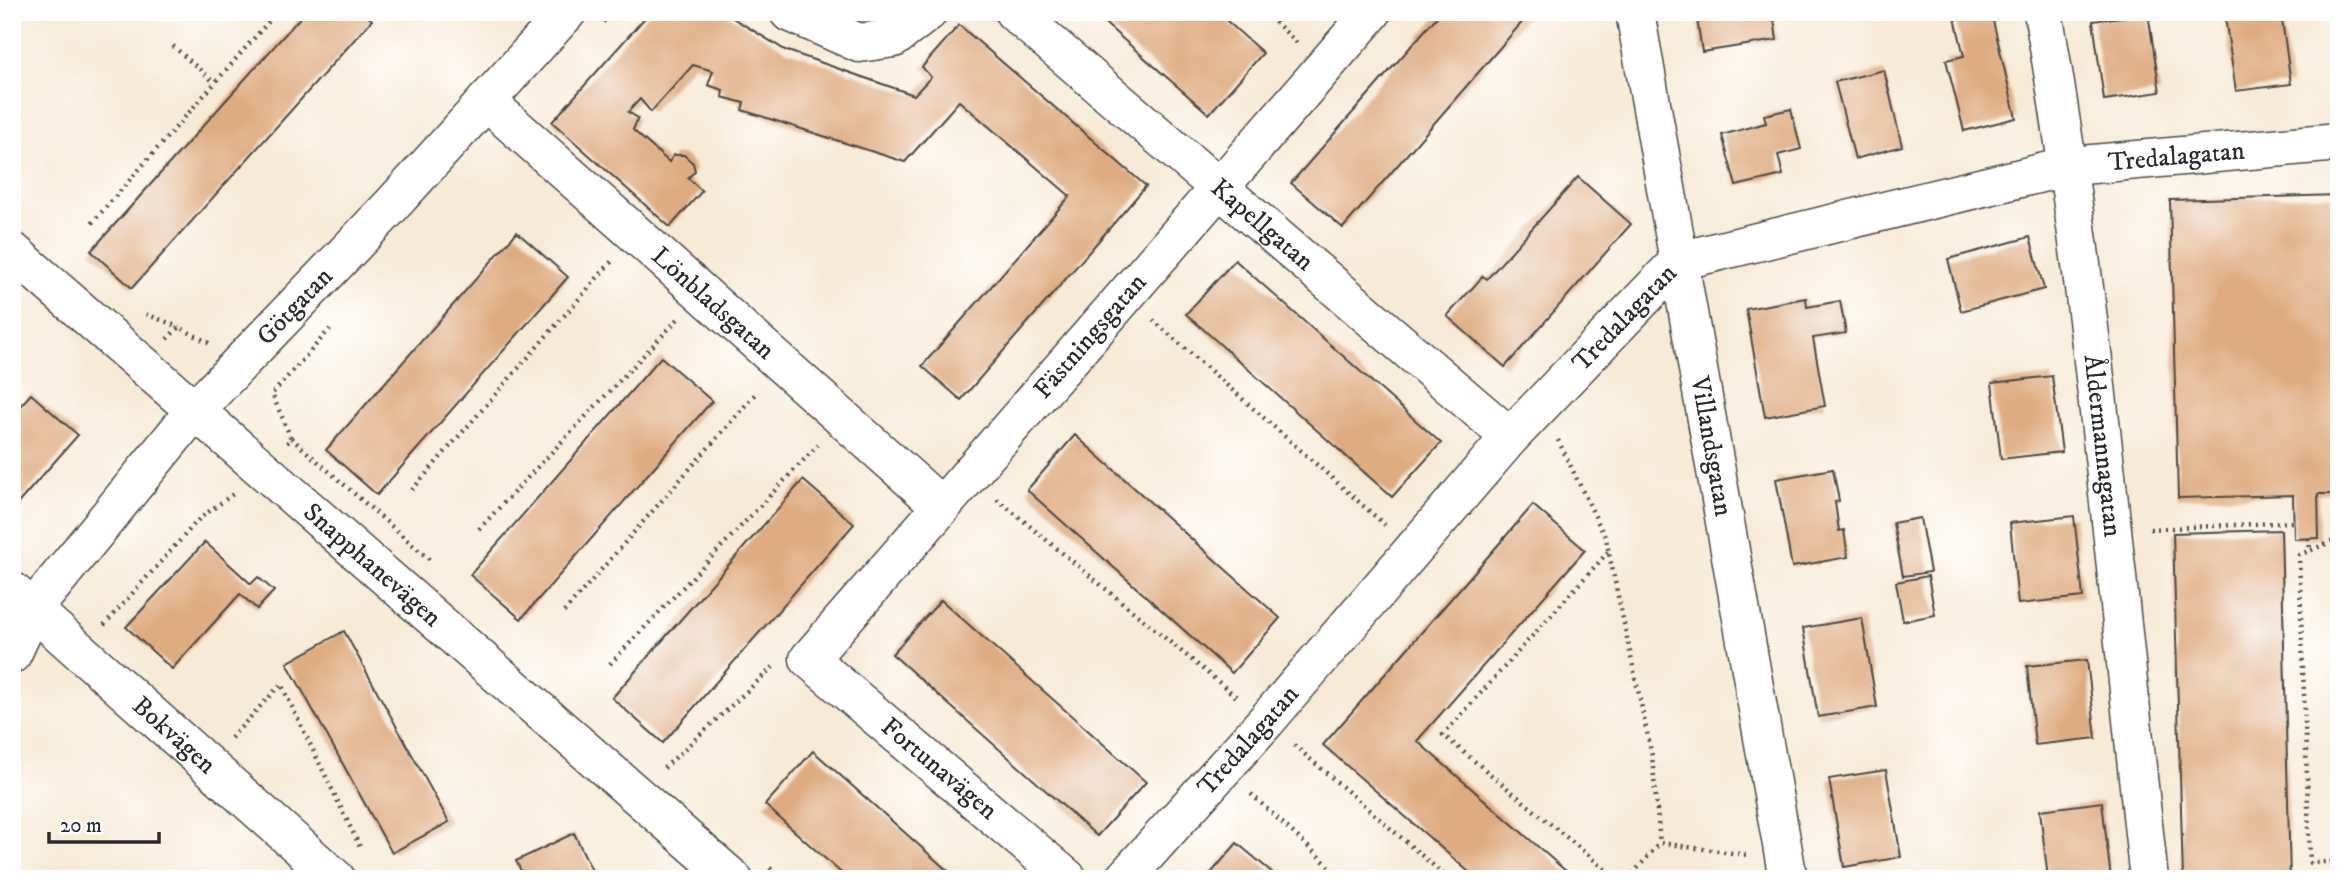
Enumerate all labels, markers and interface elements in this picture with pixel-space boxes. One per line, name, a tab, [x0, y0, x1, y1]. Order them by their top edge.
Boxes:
street label: Tredalagatan	[2107, 134, 2246, 179]
street label: Kapellgatan	[1204, 171, 1321, 278]
street label: Lönbladsgatan	[644, 240, 782, 367]
street label: Tredalagatan	[1565, 257, 1684, 379]
street label: Götgatan	[249, 260, 340, 352]
street label: Fästningsgatan	[1026, 266, 1154, 406]
street label: Åldermannagatan	[2076, 353, 2129, 539]
street label: Villandsgatan	[1683, 373, 1740, 519]
street label: Snapphanevägen	[296, 496, 449, 634]
street label: Tredalagatan	[1190, 678, 1306, 803]
street label: Bokvägen	[125, 689, 223, 781]
street label: Fortunavägen	[874, 711, 1004, 828]
scale bar	[49, 800, 159, 844]
text: 20 m	[60, 813, 102, 839]

